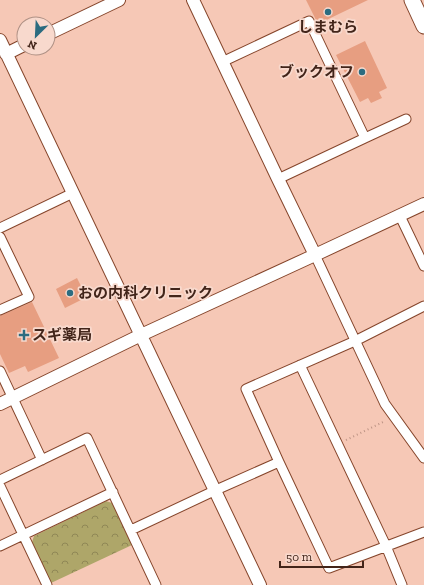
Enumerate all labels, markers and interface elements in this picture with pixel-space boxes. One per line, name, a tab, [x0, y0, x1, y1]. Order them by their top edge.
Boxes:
marker: しまむら	[323, 7, 333, 17]
north arrow	[16, 16, 56, 56]
place label: しまむら	[298, 18, 358, 36]
text: N	[25, 37, 39, 52]
place label: ブックオフ	[279, 63, 354, 81]
marker: ブックオフ	[357, 67, 367, 77]
place label: おの内科クリニック	[78, 284, 213, 302]
marker: おの内科クリニック	[65, 288, 75, 298]
place label: スギ薬局	[32, 326, 92, 344]
marker: スギ薬局	[19, 330, 29, 340]
scale bar	[280, 543, 363, 569]
text: 50 m	[286, 550, 313, 564]

